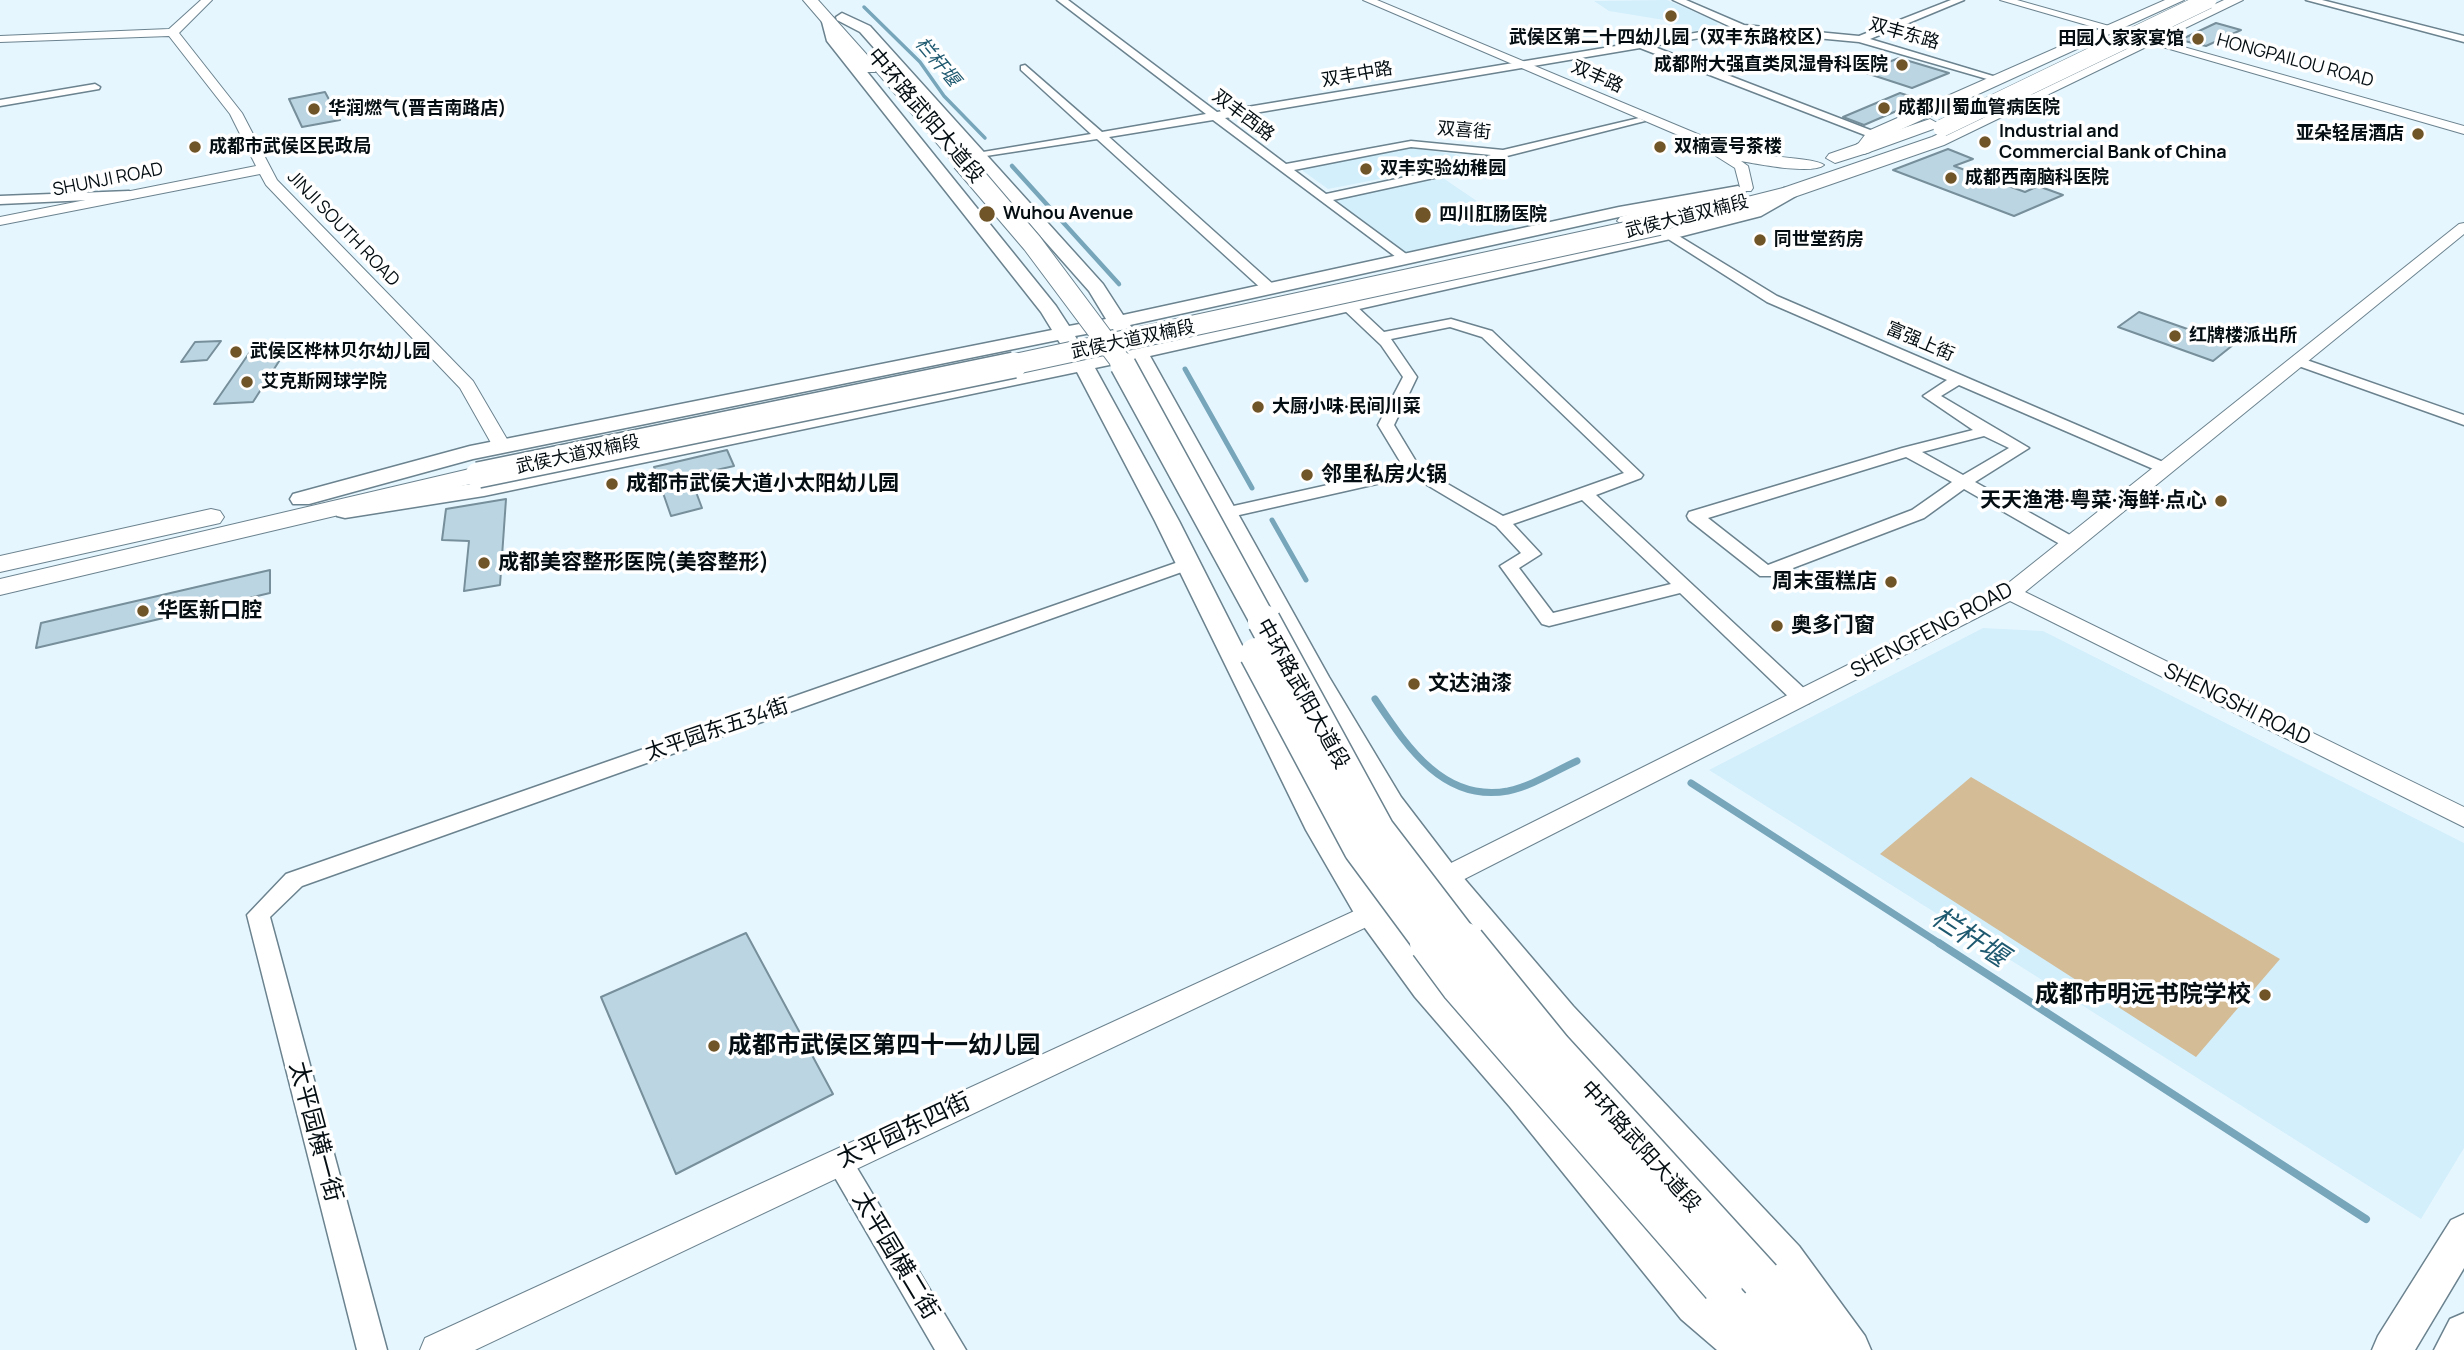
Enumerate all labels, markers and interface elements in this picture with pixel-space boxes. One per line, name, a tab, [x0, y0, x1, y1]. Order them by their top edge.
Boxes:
marker: 武侯区第二十四幼儿园（双丰东路校区）	[1663, 8, 1679, 24]
street label: 双丰东路	[1866, 14, 1942, 54]
place label: 武侯区第二十四幼儿园（双丰东路校区）	[1509, 27, 1833, 49]
place label: 田园人家家宴馆	[2058, 28, 2184, 50]
street label: HONGPAILOU ROAD	[2214, 30, 2376, 92]
marker: 田园人家家宴馆	[2190, 31, 2206, 47]
water label: 栏杆堰	[910, 33, 964, 91]
street label: 中环路武阳大道段	[861, 44, 989, 188]
place label: 成都附大强直类凤湿骨科医院	[1654, 54, 1888, 76]
street label: 双丰路	[1568, 56, 1626, 98]
marker: 成都附大强直类凤湿骨科医院	[1894, 57, 1910, 73]
street label: 双丰中路	[1320, 58, 1394, 92]
street label: 双丰西路	[1208, 86, 1278, 146]
place label: 成都川蜀血管病医院	[1898, 97, 2060, 119]
place label: 华润燃气(晋吉南路店)	[328, 98, 506, 120]
marker: 成都川蜀血管病医院	[1876, 100, 1892, 116]
marker: 华润燃气(晋吉南路店)	[306, 101, 322, 117]
street label: 双喜街	[1436, 118, 1492, 144]
place label: Industrial and Commercial Bank of China	[1999, 121, 2227, 164]
place label: 亚朵轻居酒店	[2296, 123, 2404, 145]
marker: 亚朵轻居酒店	[2410, 126, 2426, 142]
marker: Industrial and Commercial Bank of China	[1977, 134, 1993, 150]
place label: 成都市武侯区民政局	[209, 136, 371, 158]
place label: 双楠壹号茶楼	[1674, 136, 1782, 158]
marker: 成都市武侯区民政局	[187, 139, 203, 155]
marker: 双楠壹号茶楼	[1652, 139, 1668, 155]
place label: 双丰实验幼稚园	[1380, 158, 1506, 180]
street label: SHUNJI ROAD	[51, 159, 165, 201]
marker: 双丰实验幼稚园	[1358, 161, 1374, 177]
street label: JINJI SOUTH ROAD	[282, 167, 404, 291]
place label: 成都西南脑科医院	[1965, 167, 2109, 189]
marker: 成都西南脑科医院	[1943, 170, 1959, 186]
street label: 武侯大道双楠段	[1623, 191, 1751, 243]
place label: Wuhou Avenue	[1003, 203, 1133, 225]
marker: Wuhou Avenue	[977, 204, 997, 224]
place label: 四川肛肠医院	[1439, 204, 1547, 226]
marker: 四川肛肠医院	[1413, 205, 1433, 225]
place label: 同世堂药房	[1774, 229, 1864, 251]
marker: 同世堂药房	[1752, 232, 1768, 248]
street label: 武侯大道双楠段	[1069, 316, 1197, 364]
street label: 富强上街	[1883, 318, 1957, 366]
place label: 红牌楼派出所	[2189, 325, 2297, 347]
marker: 红牌楼派出所	[2167, 328, 2183, 344]
place label: 武侯区桦林贝尔幼儿园	[250, 341, 430, 363]
marker: 武侯区桦林贝尔幼儿园	[228, 344, 244, 360]
place label: 艾克斯网球学院	[261, 371, 387, 393]
marker: 艾克斯网球学院	[239, 374, 255, 390]
place label: 大厨小味·民间川菜	[1272, 396, 1421, 418]
marker: 大厨小味·民间川菜	[1250, 399, 1266, 415]
street label: 武侯大道双楠段	[514, 431, 642, 479]
place label: 邻里私房火锅	[1321, 462, 1447, 488]
marker: 邻里私房火锅	[1299, 467, 1315, 483]
place label: 成都市武侯大道小太阳幼儿园	[626, 471, 899, 497]
marker: 成都市武侯大道小太阳幼儿园	[604, 476, 620, 492]
place label: 天天渔港·粤菜·海鲜·点心	[1980, 488, 2207, 514]
marker: 天天渔港·粤菜·海鲜·点心	[2213, 493, 2229, 509]
place label: 成都美容整形医院(美容整形)	[498, 550, 769, 576]
marker: 成都美容整形医院(美容整形)	[476, 555, 492, 571]
place label: 周末蛋糕店	[1772, 569, 1877, 595]
marker: 周末蛋糕店	[1883, 574, 1899, 590]
street label: SHENGFENG ROAD	[1847, 578, 2017, 684]
place label: 华医新口腔	[157, 598, 262, 624]
marker: 华医新口腔	[135, 603, 151, 619]
place label: 奥多门窗	[1791, 613, 1875, 639]
street label: 中环路武阳大道段	[1250, 614, 1354, 774]
marker: 奥多门窗	[1769, 618, 1785, 634]
street label: SHENGSHI ROAD	[2159, 659, 2315, 751]
place label: 文达油漆	[1428, 671, 1512, 697]
marker: 文达油漆	[1406, 676, 1422, 692]
street label: 太平园东五34街	[642, 694, 792, 766]
water label: 栏杆堰	[1925, 901, 2013, 975]
place label: 成都市明远书院学校	[2035, 981, 2251, 1009]
marker: 成都市明远书院学校	[2257, 987, 2273, 1003]
place label: 成都市武侯区第四十一幼儿园	[728, 1032, 1040, 1060]
marker: 成都市武侯区第四十一幼儿园	[706, 1038, 722, 1054]
street label: 太平园横一街	[282, 1059, 348, 1205]
street label: 中环路武阳大道段	[1574, 1076, 1706, 1218]
street label: 太平园东四街	[833, 1088, 975, 1174]
street label: 太平园横二街	[846, 1187, 944, 1325]

